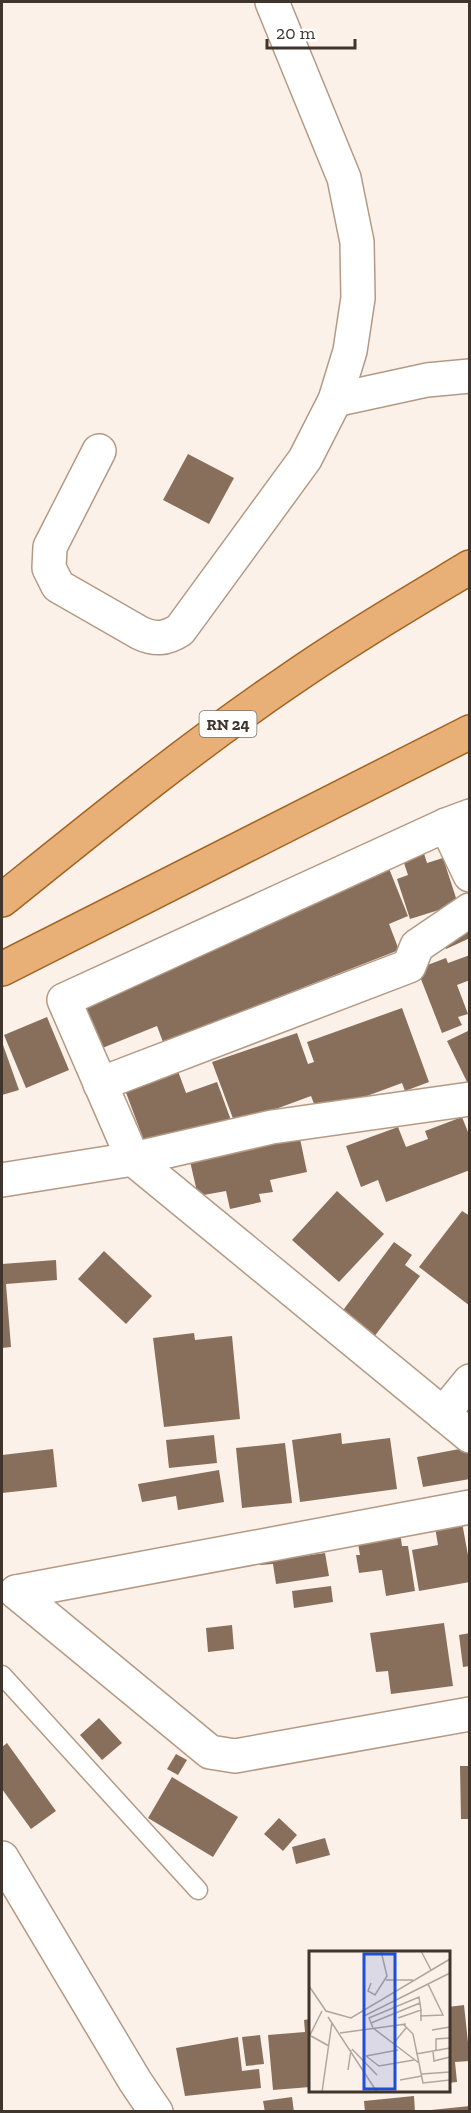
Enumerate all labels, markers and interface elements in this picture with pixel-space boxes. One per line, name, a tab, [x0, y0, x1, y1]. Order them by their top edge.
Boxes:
scale bar	[267, 12, 356, 50]
text: 20 m	[276, 22, 316, 44]
road number: RN 24	[200, 711, 256, 737]
inset map	[309, 1951, 450, 2092]

